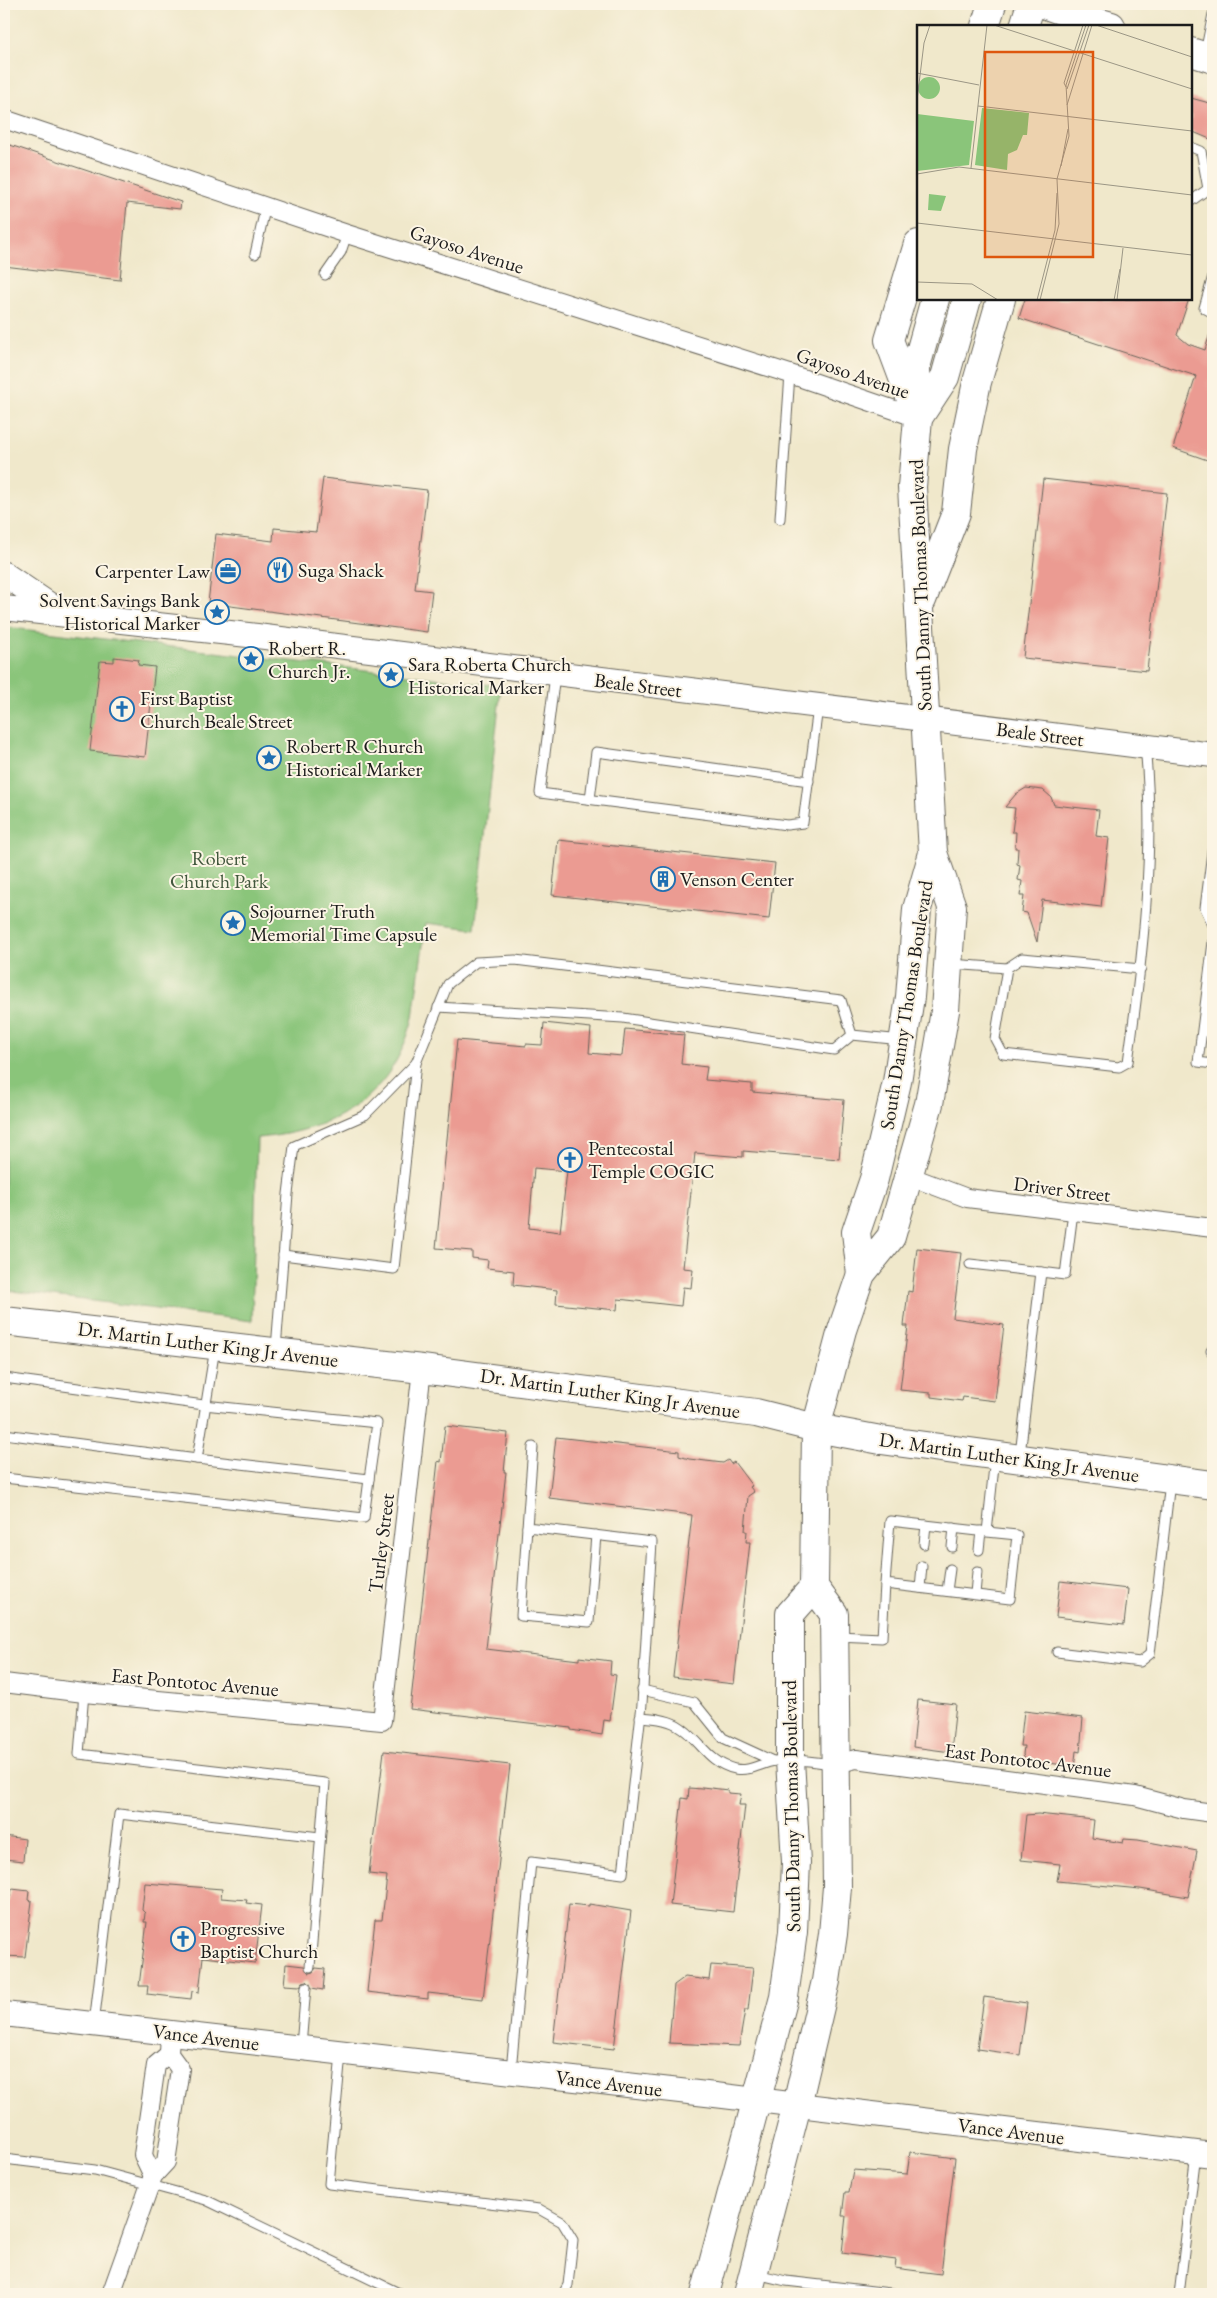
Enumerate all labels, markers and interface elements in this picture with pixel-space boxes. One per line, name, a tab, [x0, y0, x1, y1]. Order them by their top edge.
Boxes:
inset map	[917, 25, 1192, 300]
street label: Gayoso Avenue	[407, 218, 527, 280]
street label: Gayoso Avenue	[793, 341, 913, 405]
street label: South Danny Thomas Boulevard	[903, 458, 937, 711]
restaurant icon: Suga Shack	[267, 557, 293, 583]
place label: Suga Shack	[298, 557, 384, 583]
place label: Carpenter Law	[95, 558, 210, 584]
office icon: Carpenter Law	[215, 558, 241, 584]
place label: Solvent Savings Bank Historical Marker	[39, 587, 201, 636]
place icon: Solvent Savings Bank Historical Marker	[204, 599, 230, 625]
place label: Robert R. Church Jr.	[268, 635, 350, 684]
place icon: Robert R. Church Jr.	[238, 646, 264, 672]
place label: Sara Roberta Church Historical Marker	[408, 651, 571, 700]
place icon: Sara Roberta Church Historical Marker	[378, 662, 404, 688]
street label: Beale Street	[593, 667, 684, 703]
place label: First Baptist Church Beale Street	[140, 685, 293, 734]
church icon: First Baptist Church Beale Street	[109, 696, 135, 722]
street label: Beale Street	[995, 716, 1086, 752]
place label: Robert R Church Historical Marker	[286, 733, 424, 782]
place icon: Robert R Church Historical Marker	[256, 745, 282, 771]
park label: Robert Church Park	[170, 845, 269, 894]
building icon: Venson Center	[650, 866, 676, 892]
place label: Venson Center	[680, 866, 794, 892]
street label: South Danny Thomas Boulevard	[873, 878, 939, 1132]
place label: Sojourner Truth Memorial Time Capsule	[250, 898, 437, 947]
place icon: Sojourner Truth Memorial Time Capsule	[220, 910, 246, 936]
place label: Pentecostal Temple COGIC	[588, 1135, 714, 1184]
church icon: Pentecostal Temple COGIC	[557, 1147, 583, 1173]
street label: Driver Street	[1012, 1170, 1113, 1208]
street label: Dr. Martin Luther King Jr Avenue	[76, 1315, 340, 1373]
street label: Dr. Martin Luther King Jr Avenue	[478, 1362, 742, 1424]
street label: Dr. Martin Luther King Jr Avenue	[877, 1426, 1141, 1488]
street label: Turley Street	[362, 1491, 400, 1594]
street label: East Pontotoc Avenue	[110, 1662, 280, 1702]
street label: South Danny Thomas Boulevard	[776, 1679, 806, 1932]
street label: East Pontotoc Avenue	[943, 1737, 1113, 1783]
place label: Progressive Baptist Church	[200, 1915, 318, 1964]
church icon: Progressive Baptist Church	[170, 1926, 196, 1952]
street label: Vance Avenue	[151, 2018, 261, 2056]
street label: Vance Avenue	[554, 2064, 664, 2102]
street label: Vance Avenue	[956, 2112, 1066, 2150]

